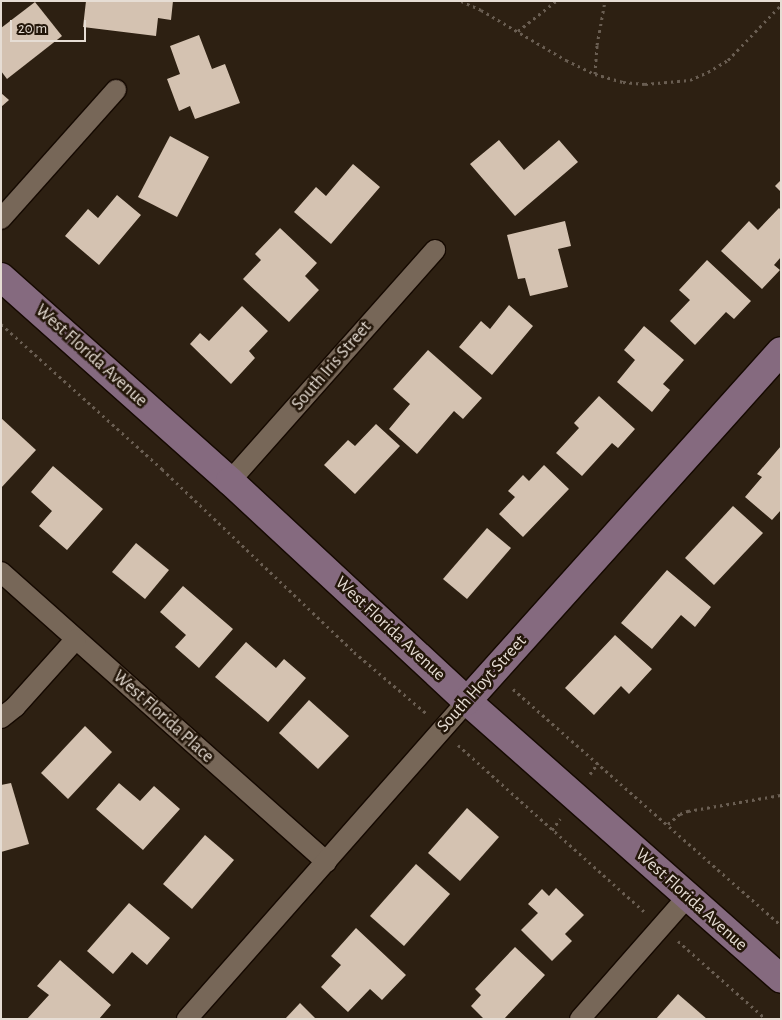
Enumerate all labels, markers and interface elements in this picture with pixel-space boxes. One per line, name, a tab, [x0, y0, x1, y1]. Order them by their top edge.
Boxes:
scale bar	[12, 10, 89, 42]
text: 20 m	[18, 21, 47, 36]
street label: West Florida Avenue	[31, 300, 151, 412]
street label: South Iris Street	[287, 317, 377, 415]
street label: West Florida Avenue	[330, 572, 450, 686]
street label: South Hoyt Street	[433, 631, 531, 737]
street label: West Florida Place	[108, 666, 218, 768]
street label: West Florida Avenue	[631, 844, 751, 956]

